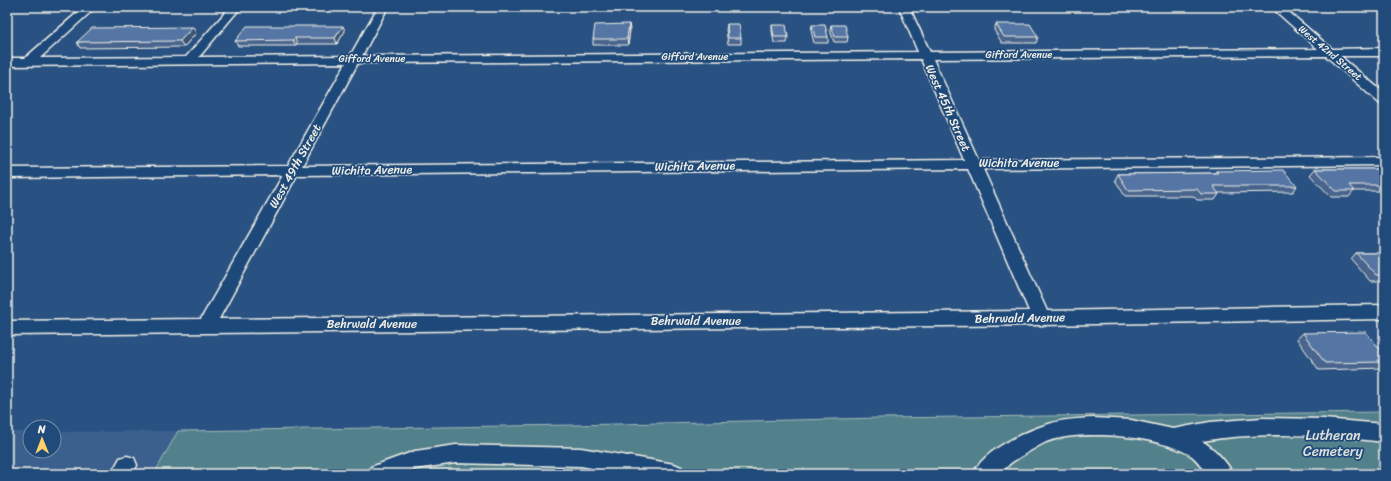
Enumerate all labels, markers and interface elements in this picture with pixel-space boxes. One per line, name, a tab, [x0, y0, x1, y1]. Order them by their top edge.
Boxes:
street label: West 42nd Street	[1294, 21, 1367, 86]
street label: Gifford Avenue	[986, 46, 1052, 64]
street label: Gifford Avenue	[662, 48, 728, 66]
street label: Gifford Avenue	[339, 50, 405, 68]
street label: West 45th Street	[919, 61, 977, 155]
street label: West 49th Street	[263, 120, 327, 212]
street label: Wichita Avenue	[979, 152, 1059, 174]
street label: Wichita Avenue	[655, 154, 736, 178]
street label: Wichita Avenue	[332, 158, 413, 182]
street label: Behrwald Avenue	[975, 306, 1065, 330]
street label: Behrwald Avenue	[651, 310, 741, 332]
street label: Behrwald Avenue	[327, 313, 417, 335]
north arrow	[22, 419, 62, 459]
text: N	[37, 420, 46, 439]
park label: Lutheran Cemetery	[1303, 423, 1364, 464]

